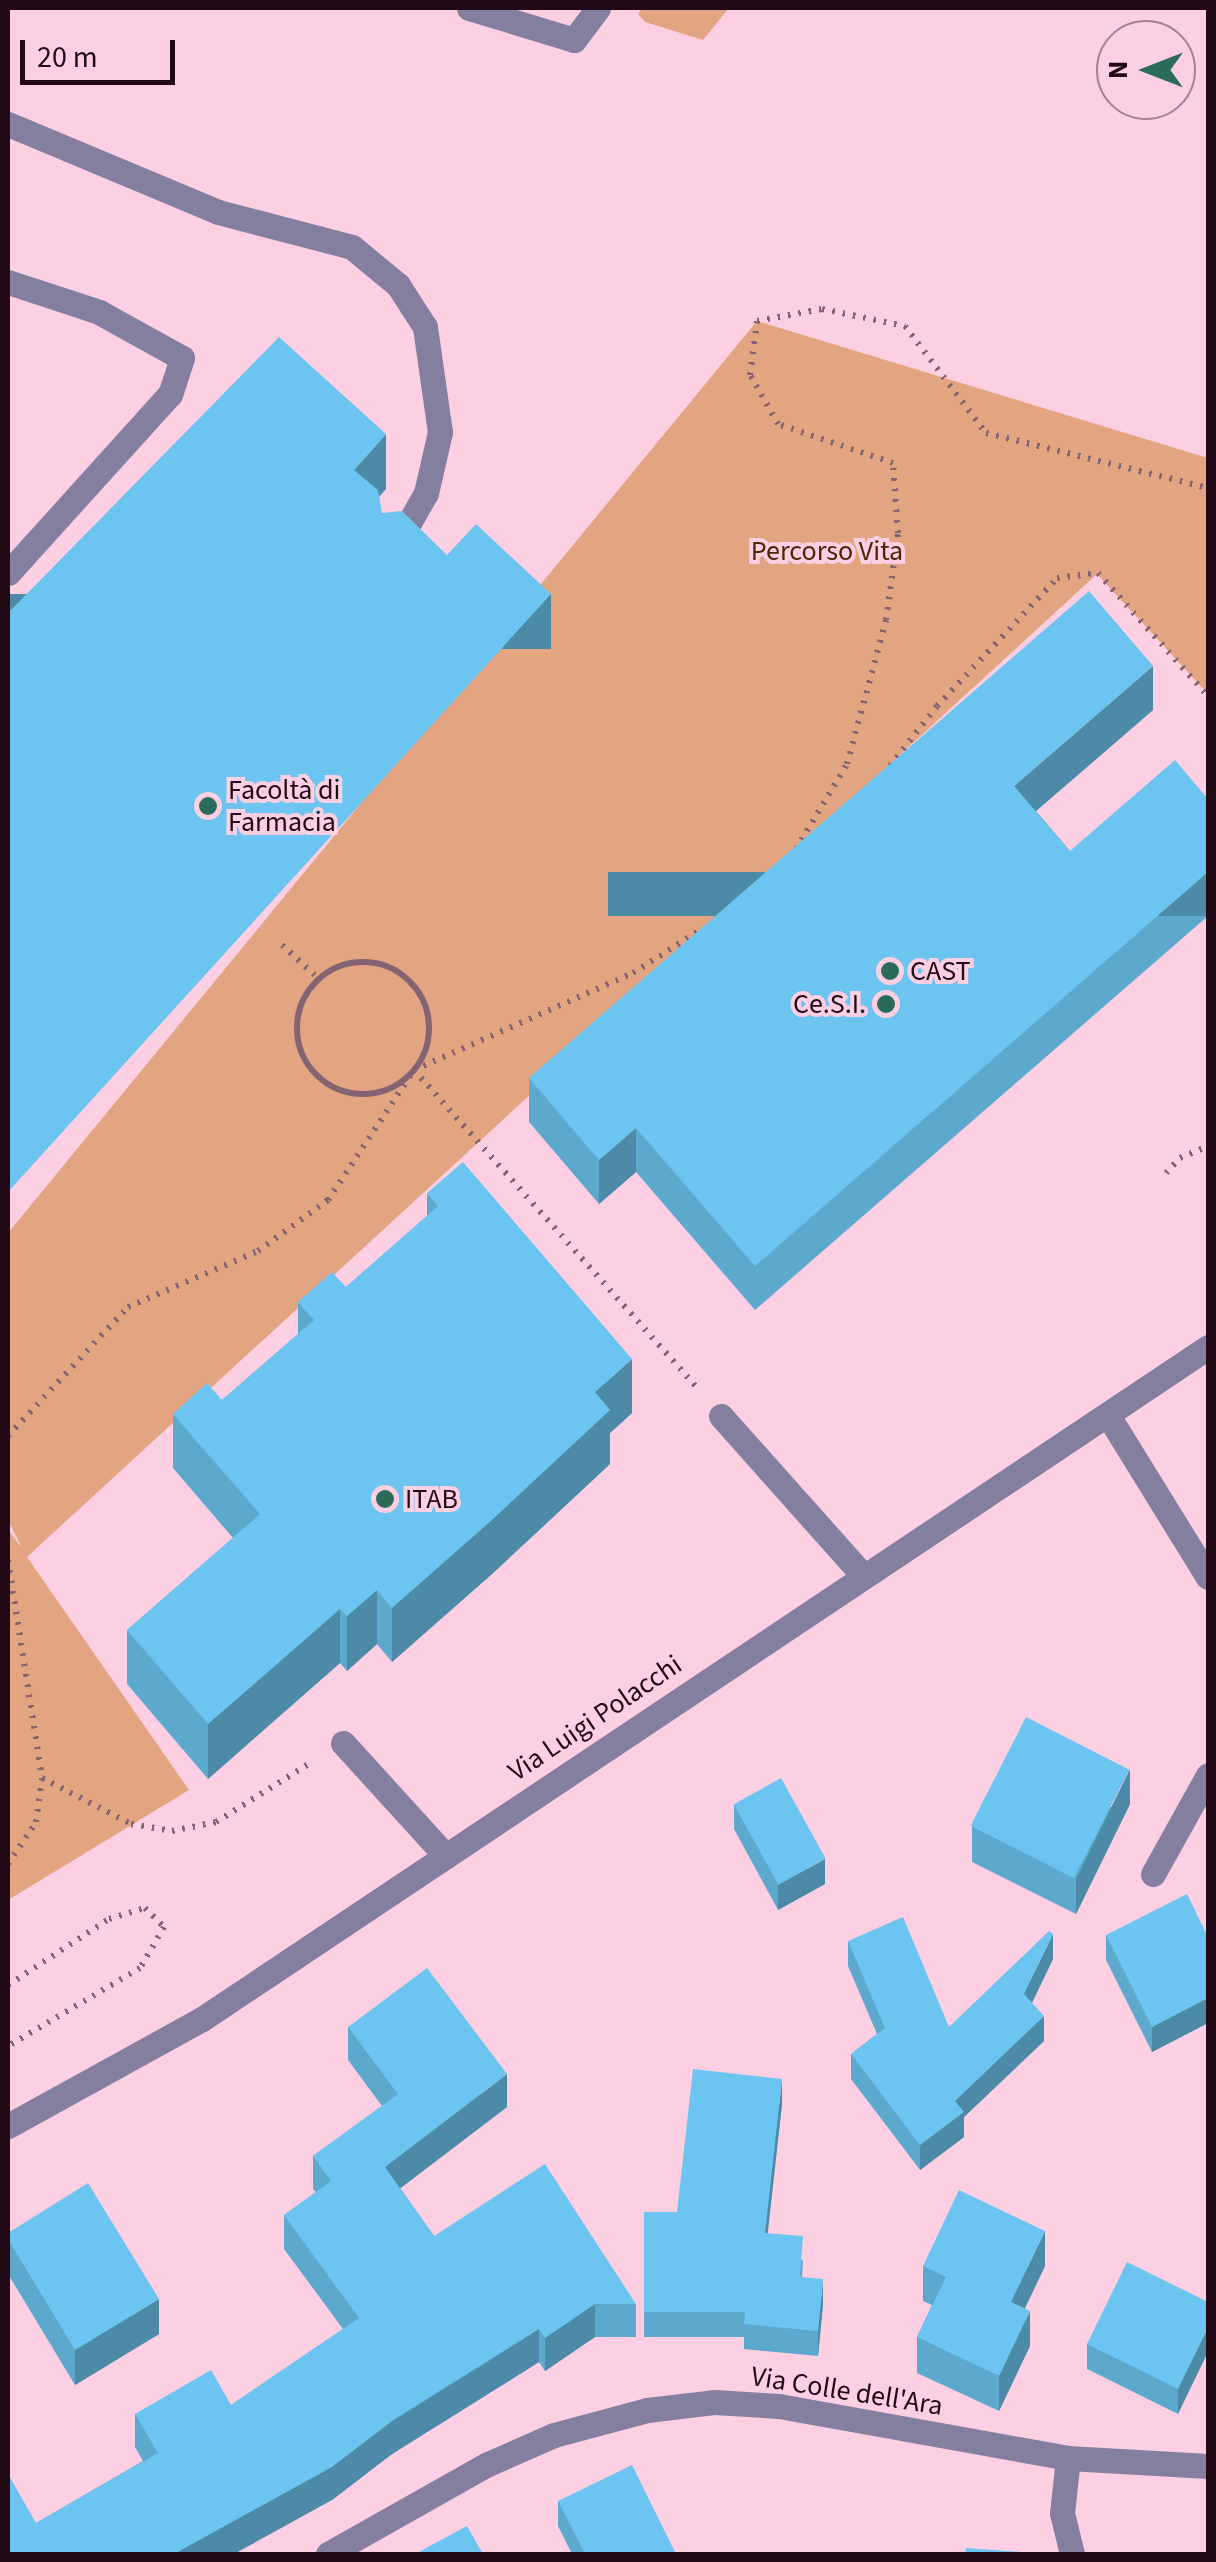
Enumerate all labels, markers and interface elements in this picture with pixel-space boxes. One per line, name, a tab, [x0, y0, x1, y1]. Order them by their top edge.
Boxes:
scale bar	[25, 20, 180, 82]
north arrow	[1096, 20, 1196, 120]
text: 20 m	[37, 36, 98, 79]
text: N	[1098, 61, 1138, 79]
park label: Percorso Vita	[751, 534, 903, 568]
place label: Facoltà di Farmacia	[228, 773, 341, 839]
marker: Facoltà di Farmacia	[197, 795, 219, 817]
place label: CAST	[910, 954, 971, 988]
marker: CAST	[879, 960, 901, 982]
place label: Ce.S.I.	[793, 987, 866, 1021]
marker: Ce.S.I.	[875, 993, 897, 1015]
place label: ITAB	[405, 1482, 458, 1516]
marker: ITAB	[374, 1488, 396, 1510]
street label: Via Luigi Polacchi	[502, 1648, 688, 1788]
street label: Via Colle dell'Ara	[749, 2359, 945, 2423]

